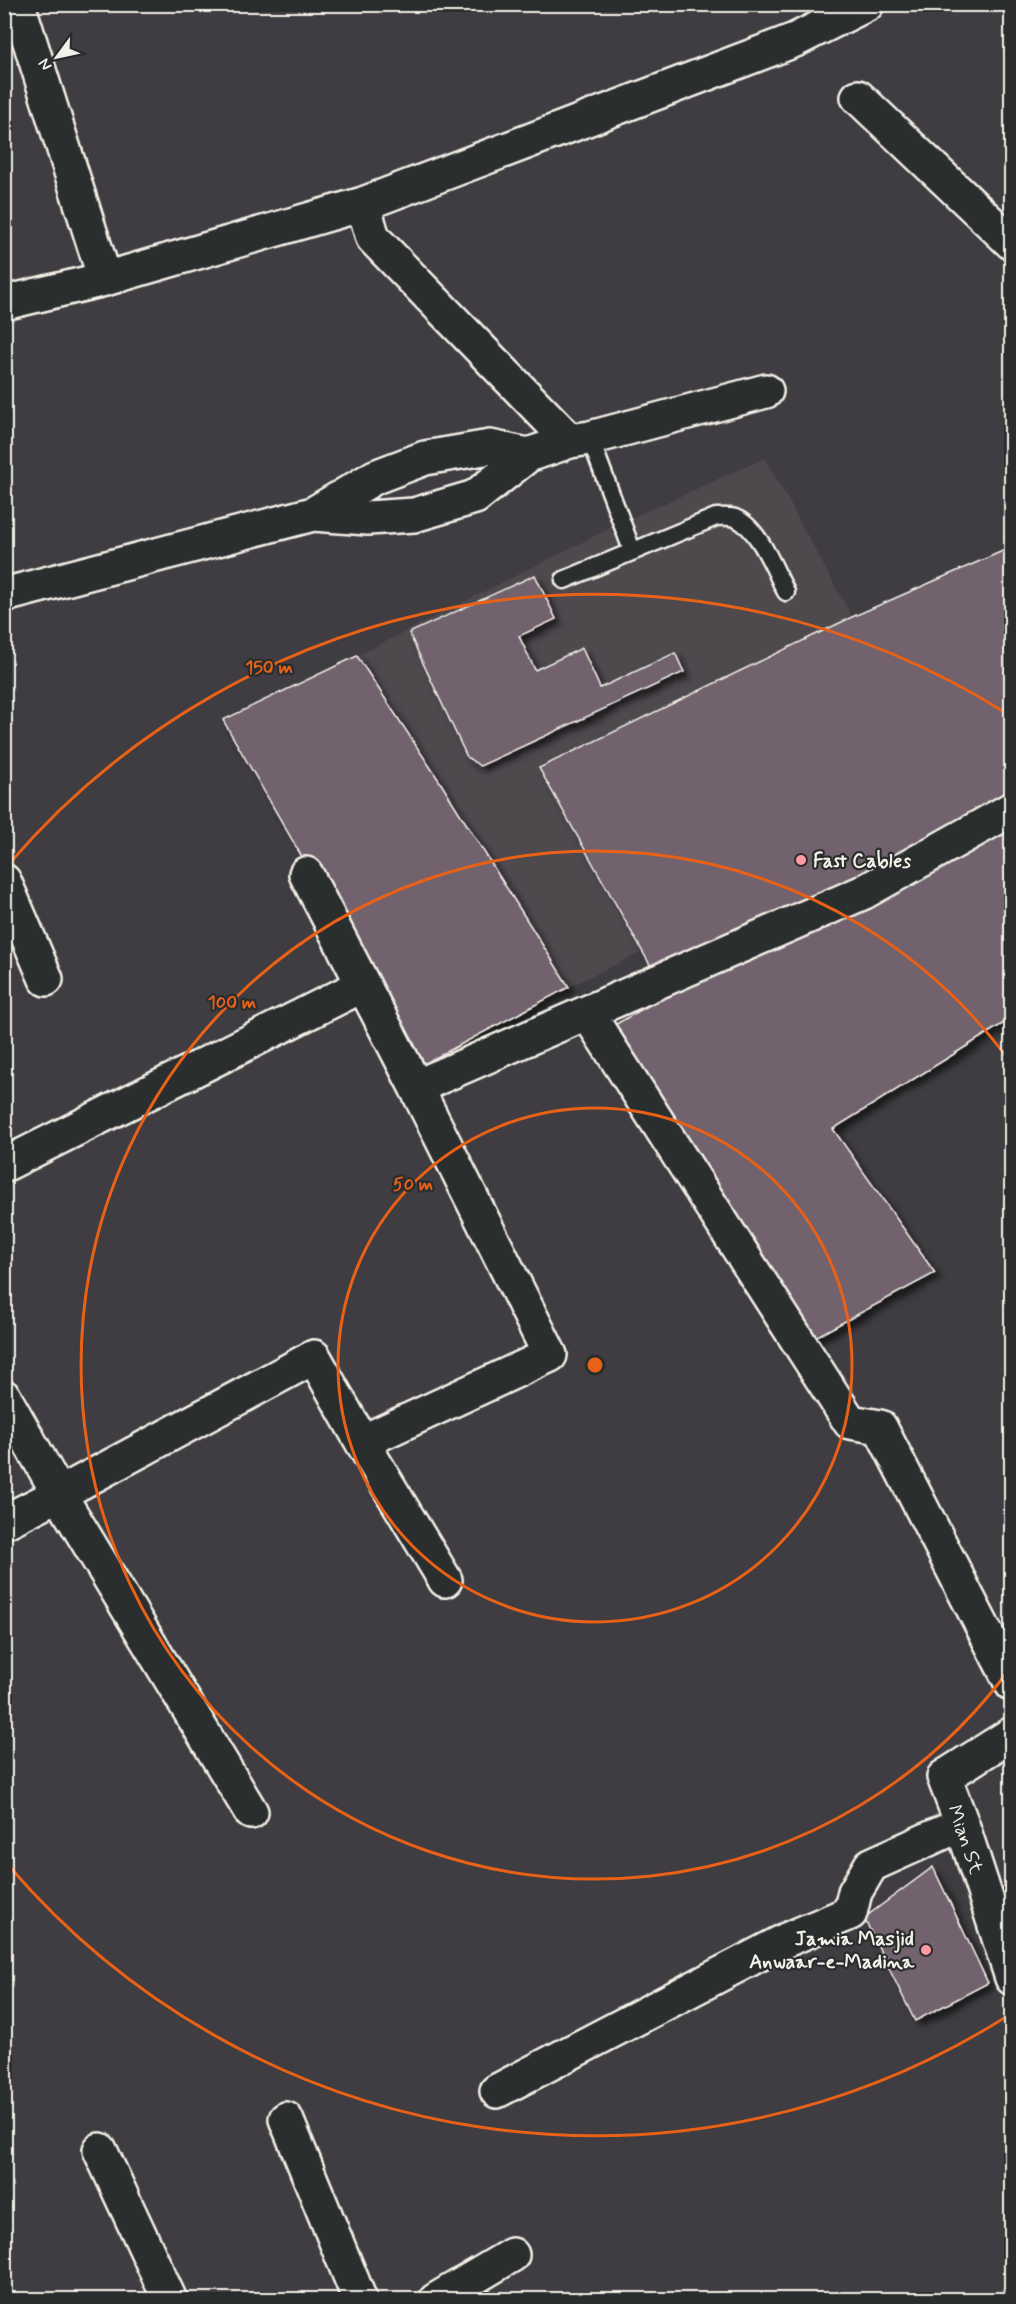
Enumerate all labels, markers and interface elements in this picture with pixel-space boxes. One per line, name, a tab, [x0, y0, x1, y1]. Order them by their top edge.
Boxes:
north arrow	[27, 27, 87, 87]
text: N	[34, 54, 57, 75]
text: 150 m	[245, 656, 293, 680]
place label: Fast Cables	[813, 848, 911, 875]
marker: Fast Cables	[794, 853, 808, 867]
text: 100 m	[208, 991, 256, 1015]
text: 50 m	[393, 1173, 433, 1197]
centre of rings	[585, 1355, 605, 1375]
street label: Mian St	[940, 1801, 989, 1878]
place label: Jamia Masjid Anwaar-e-Madina	[749, 1926, 915, 1976]
marker: Jamia Masjid Anwaar-e-Madina	[919, 1943, 933, 1957]

